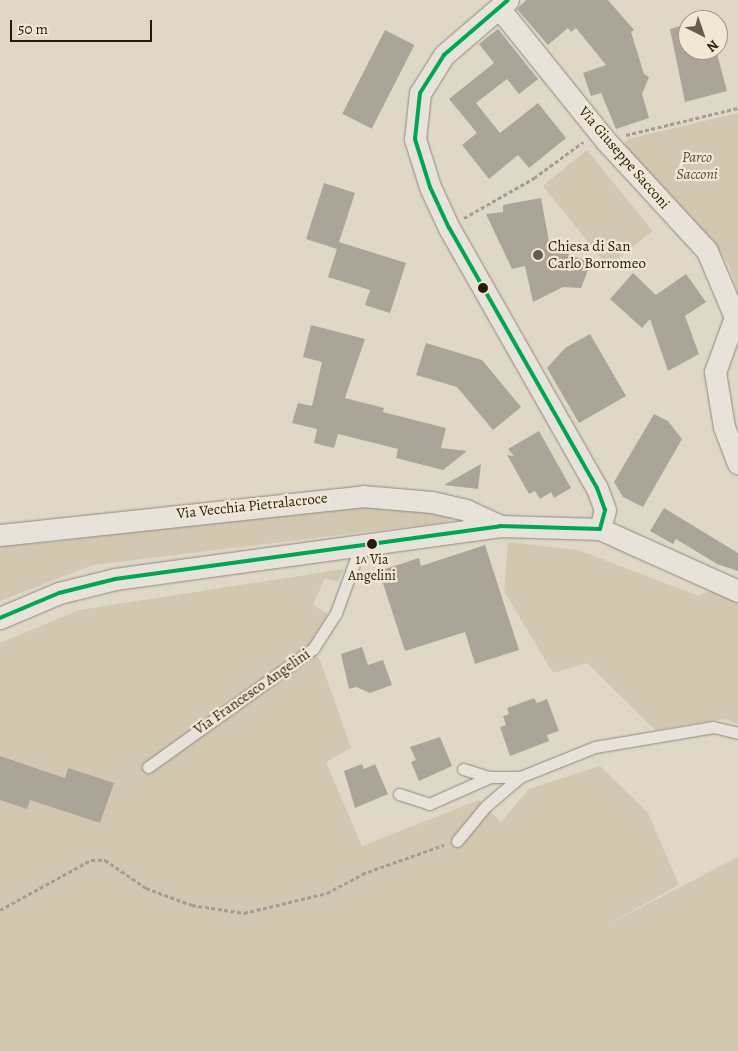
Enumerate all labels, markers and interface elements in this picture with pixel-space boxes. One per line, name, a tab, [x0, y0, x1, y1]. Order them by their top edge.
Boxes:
scale bar	[12, 10, 155, 42]
north arrow	[678, 10, 728, 60]
text: 50 m	[18, 19, 48, 39]
text: N	[702, 35, 723, 56]
street label: Via Giuseppe Sacconi	[575, 103, 673, 213]
park label: Parco Sacconi	[676, 148, 718, 183]
place label: Chiesa di San Carlo Borromeo	[548, 237, 646, 272]
marker: Chiesa di San Carlo Borromeo	[532, 249, 544, 261]
unlabelled marker	[478, 283, 488, 293]
street label: Via Vecchia Pietralacroce	[176, 489, 328, 523]
marker: 1^ Via Angelini	[367, 539, 377, 549]
place label: 1^ Via Angelini	[348, 552, 396, 584]
street label: Via Francesco Angelini	[190, 645, 314, 739]

